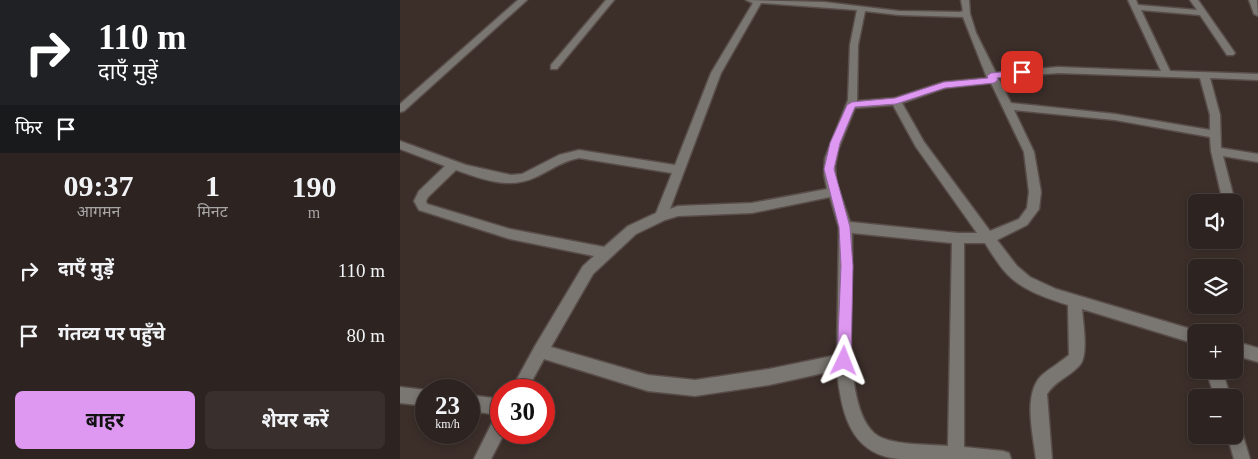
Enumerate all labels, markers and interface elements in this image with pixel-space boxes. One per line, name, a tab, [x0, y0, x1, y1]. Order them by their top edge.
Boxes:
text: 110 m	[98, 18, 186, 57]
icon: right	[15, 20, 80, 85]
pin	[1001, 51, 1043, 93]
icon: arrive	[1008, 58, 1036, 86]
text: दाएँ मुड़ें	[98, 59, 158, 84]
icon: arrive	[52, 115, 80, 143]
text: फिर	[15, 117, 42, 138]
text: 09:37	[64, 169, 134, 202]
text: 1	[205, 169, 220, 202]
text: 190	[291, 170, 336, 203]
map controls	[1188, 194, 1243, 444]
button: sound	[1188, 194, 1243, 249]
text: आगमन	[77, 203, 120, 220]
text: मिनट	[197, 203, 228, 220]
text: m	[308, 204, 320, 221]
icon: right	[15, 257, 43, 285]
text: दाएँ मुड़ें	[58, 258, 114, 279]
button: layers	[1188, 259, 1243, 314]
text: 110 m	[338, 260, 385, 281]
icon: arrive	[15, 322, 43, 350]
text: गंतव्य पर पहुँचे	[58, 323, 165, 344]
button: +	[1188, 324, 1243, 379]
text: 80 m	[346, 325, 385, 346]
position arrow	[817, 334, 869, 386]
speed limit sign: 30	[490, 379, 555, 444]
button: −	[1188, 389, 1243, 444]
button: बाहर	[15, 391, 195, 449]
button: शेयर करें	[205, 391, 385, 449]
text: 23	[435, 392, 460, 419]
text: km/h	[435, 417, 460, 431]

